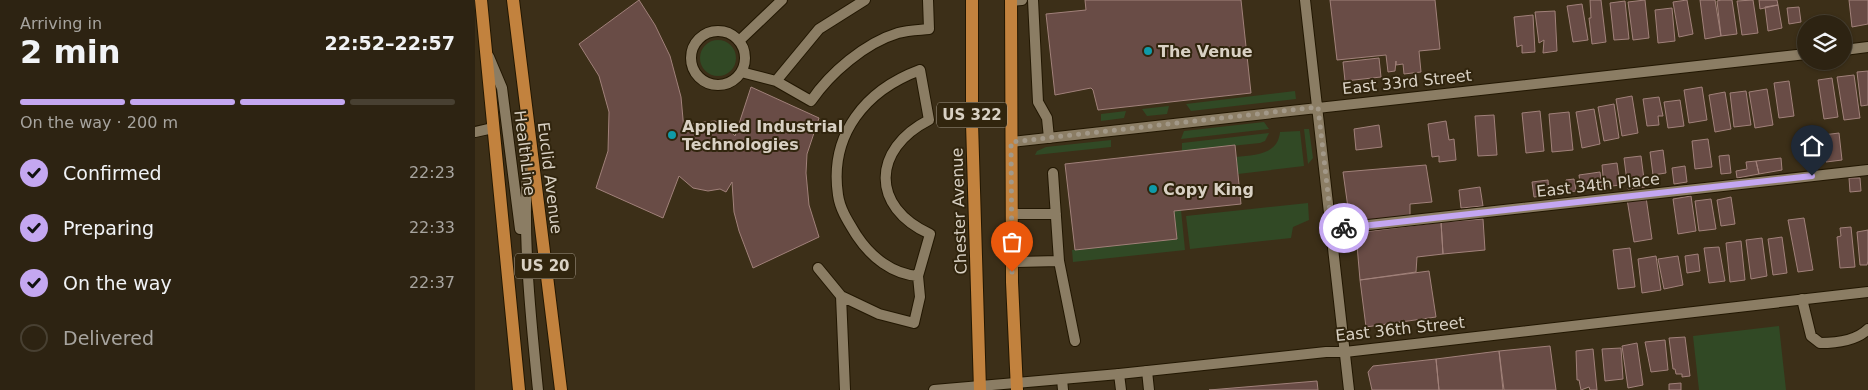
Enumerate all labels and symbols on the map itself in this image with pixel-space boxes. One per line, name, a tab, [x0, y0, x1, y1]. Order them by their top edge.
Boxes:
place label: The Venue	[1158, 42, 1253, 61]
marker: The Venue	[1142, 45, 1154, 57]
street label: East 33rd Street	[1341, 66, 1473, 98]
road number: US 322	[937, 102, 1007, 128]
street label: HealthLine	[510, 109, 540, 197]
place label: Applied Industrial Technologies	[682, 117, 843, 154]
street label: Euclid Avenue	[534, 121, 566, 235]
pin	[1791, 125, 1833, 176]
marker: Applied Industrial Technologies	[666, 129, 678, 141]
street label: Chester Avenue	[947, 147, 971, 275]
street label: East 34th Place	[1535, 169, 1661, 201]
place label: Copy King	[1163, 180, 1254, 199]
marker: Copy King	[1147, 183, 1159, 195]
courier	[1319, 203, 1369, 253]
pin	[991, 221, 1033, 272]
road number: US 20	[515, 254, 575, 278]
street label: East 36th Street	[1334, 313, 1466, 345]

